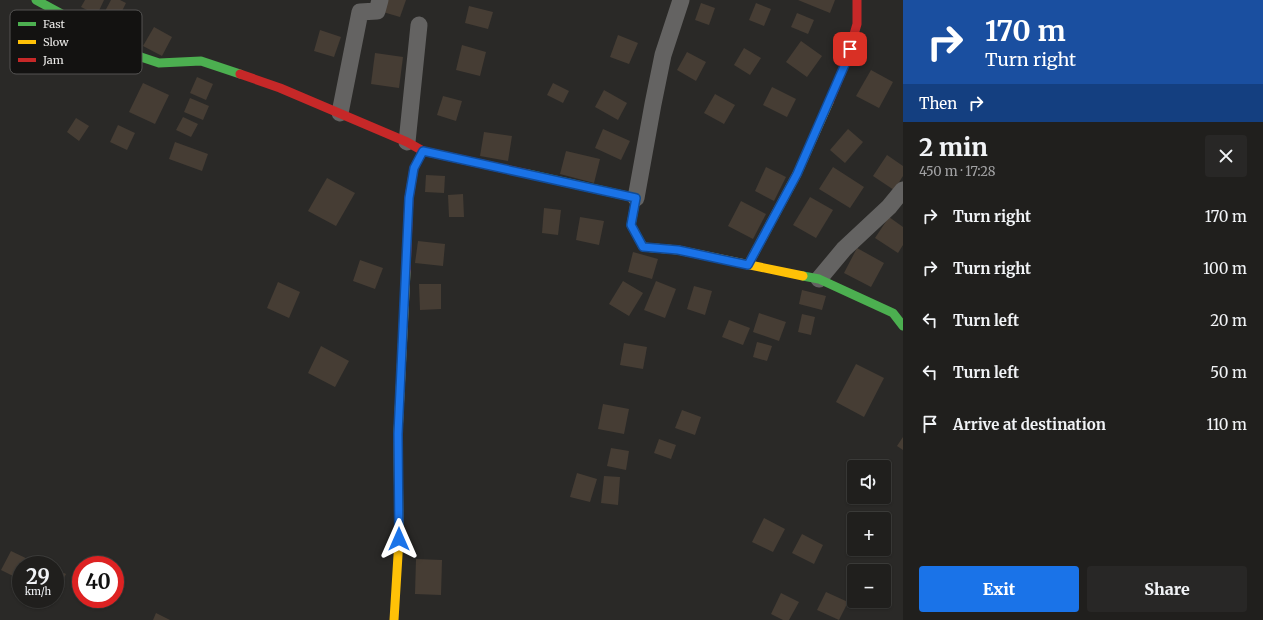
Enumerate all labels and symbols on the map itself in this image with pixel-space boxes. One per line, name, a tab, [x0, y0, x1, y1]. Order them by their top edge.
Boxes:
legend	[10, 10, 142, 74]
text: Fast	[43, 17, 66, 31]
pin	[833, 32, 867, 66]
text: Slow	[43, 35, 69, 49]
text: Jam	[42, 53, 64, 67]
position arrow	[378, 518, 420, 560]
speed limit sign: 40	[72, 556, 124, 608]

